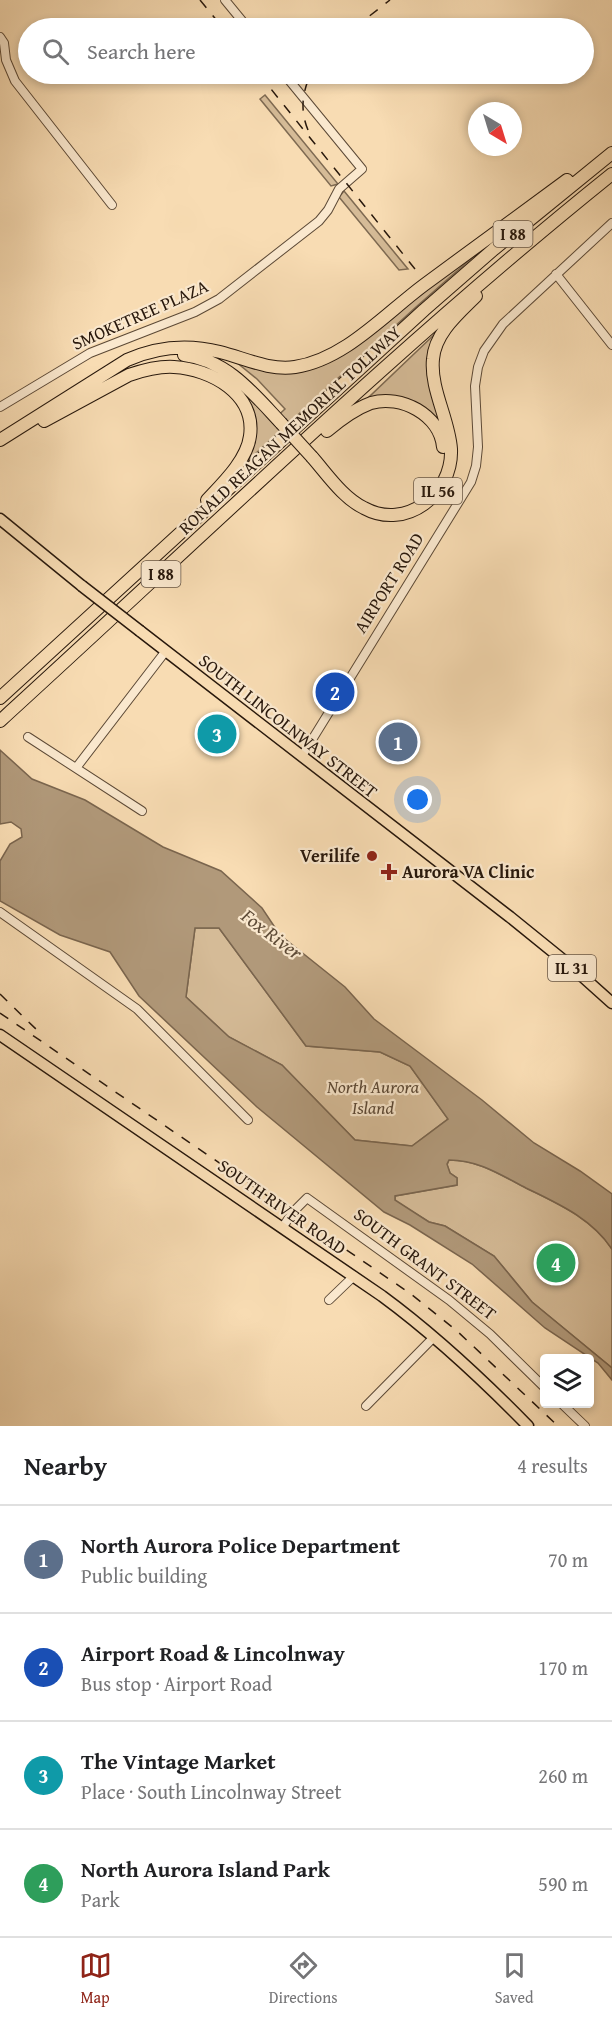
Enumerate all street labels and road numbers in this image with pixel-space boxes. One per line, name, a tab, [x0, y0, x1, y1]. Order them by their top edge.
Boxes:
road number: I 88	[494, 221, 532, 247]
street label: SMOKETREE PLAZA	[67, 272, 212, 357]
street label: RONALD REAGAN MEMORIAL TOLLWAY	[172, 319, 407, 541]
road number: IL 56	[414, 478, 462, 504]
street label: AIRPORT ROAD	[347, 527, 430, 638]
road number: I 88	[142, 561, 180, 587]
street label: SOUTH LINCOLNWAY STREET	[193, 647, 383, 804]
road number: IL 31	[548, 955, 596, 981]
street label: SOUTH RIVER ROAD	[213, 1152, 352, 1261]
street label: SOUTH GRANT STREET	[348, 1201, 502, 1326]

